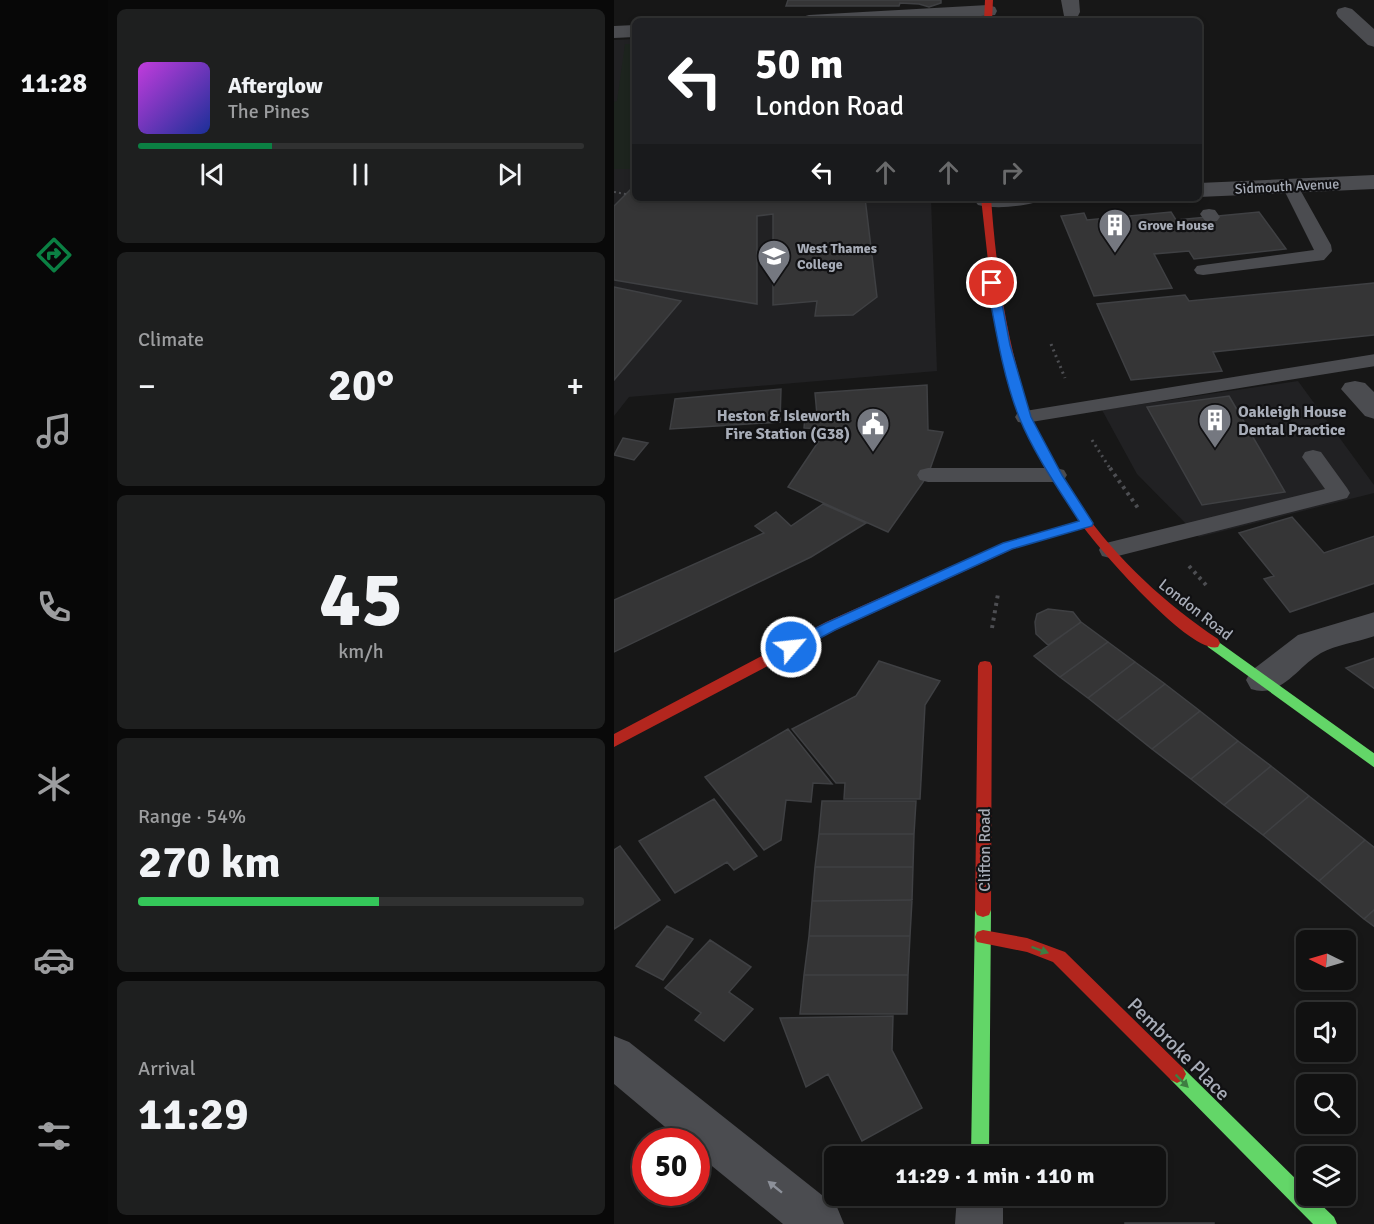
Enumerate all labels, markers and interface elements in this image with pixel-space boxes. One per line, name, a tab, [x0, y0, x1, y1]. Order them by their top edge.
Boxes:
text: 50 m	[755, 39, 844, 90]
icon: left	[656, 42, 734, 120]
text: 11:28	[21, 67, 87, 100]
text: Afterglow	[228, 72, 323, 99]
text: London Road	[755, 90, 904, 123]
text: The Pines	[228, 99, 310, 124]
icon: left	[806, 156, 839, 189]
icon: ahead	[869, 156, 902, 189]
icon: ahead	[932, 156, 965, 189]
icon: right	[995, 156, 1028, 189]
icon: previous	[196, 158, 229, 191]
icon: pause	[344, 158, 377, 191]
icon: next	[493, 158, 526, 191]
street label: Sidmouth Avenue	[1234, 175, 1340, 198]
building icon: Grove House	[1097, 207, 1133, 254]
place label: Grove House	[1138, 217, 1214, 234]
icon: directions	[33, 234, 75, 276]
school or university icon: West Thames College	[756, 238, 792, 285]
place label: West Thames College	[797, 240, 877, 273]
pin	[966, 257, 1017, 308]
icon: arrive	[975, 266, 1008, 299]
text: Climate	[138, 327, 204, 352]
text: 20°	[328, 358, 394, 413]
text: −	[138, 366, 156, 407]
text: +	[566, 366, 584, 407]
building icon: Oakleigh House Dental Practice	[1197, 402, 1233, 449]
place label: Oakleigh House Dental Practice	[1238, 402, 1346, 440]
place label: Heston & Isleworth Fire Station (G38)	[717, 406, 850, 444]
public building icon: Heston & Isleworth Fire Station (G38)	[855, 406, 891, 453]
icon: music	[33, 410, 75, 452]
text: 45	[319, 552, 403, 648]
street label: London Road	[1154, 575, 1236, 645]
icon: phone	[33, 586, 75, 628]
position arrow	[759, 615, 823, 679]
text: km/h	[338, 639, 384, 664]
icon: climate	[33, 763, 75, 805]
text: Range · 54%	[138, 804, 246, 829]
street label: Clifton Road	[975, 808, 995, 892]
text: 270 km	[138, 835, 281, 890]
north arrow	[1296, 930, 1356, 990]
map controls	[1296, 930, 1356, 1206]
icon: car	[33, 939, 75, 981]
one-way arrow	[1031, 945, 1049, 955]
street label: Pembroke Place	[1122, 993, 1235, 1106]
button: sound	[1296, 1002, 1356, 1062]
text: Arrival	[138, 1056, 196, 1081]
one-way arrow	[1175, 1073, 1189, 1087]
button: search	[1296, 1074, 1356, 1134]
text: 11:29	[138, 1087, 248, 1142]
icon: filters	[33, 1115, 75, 1157]
speed limit sign: 50	[632, 1128, 710, 1206]
button: layers	[1296, 1146, 1356, 1206]
text: 11:29 · 1 min · 110 m	[895, 1162, 1095, 1189]
one-way arrow	[767, 1182, 782, 1194]

